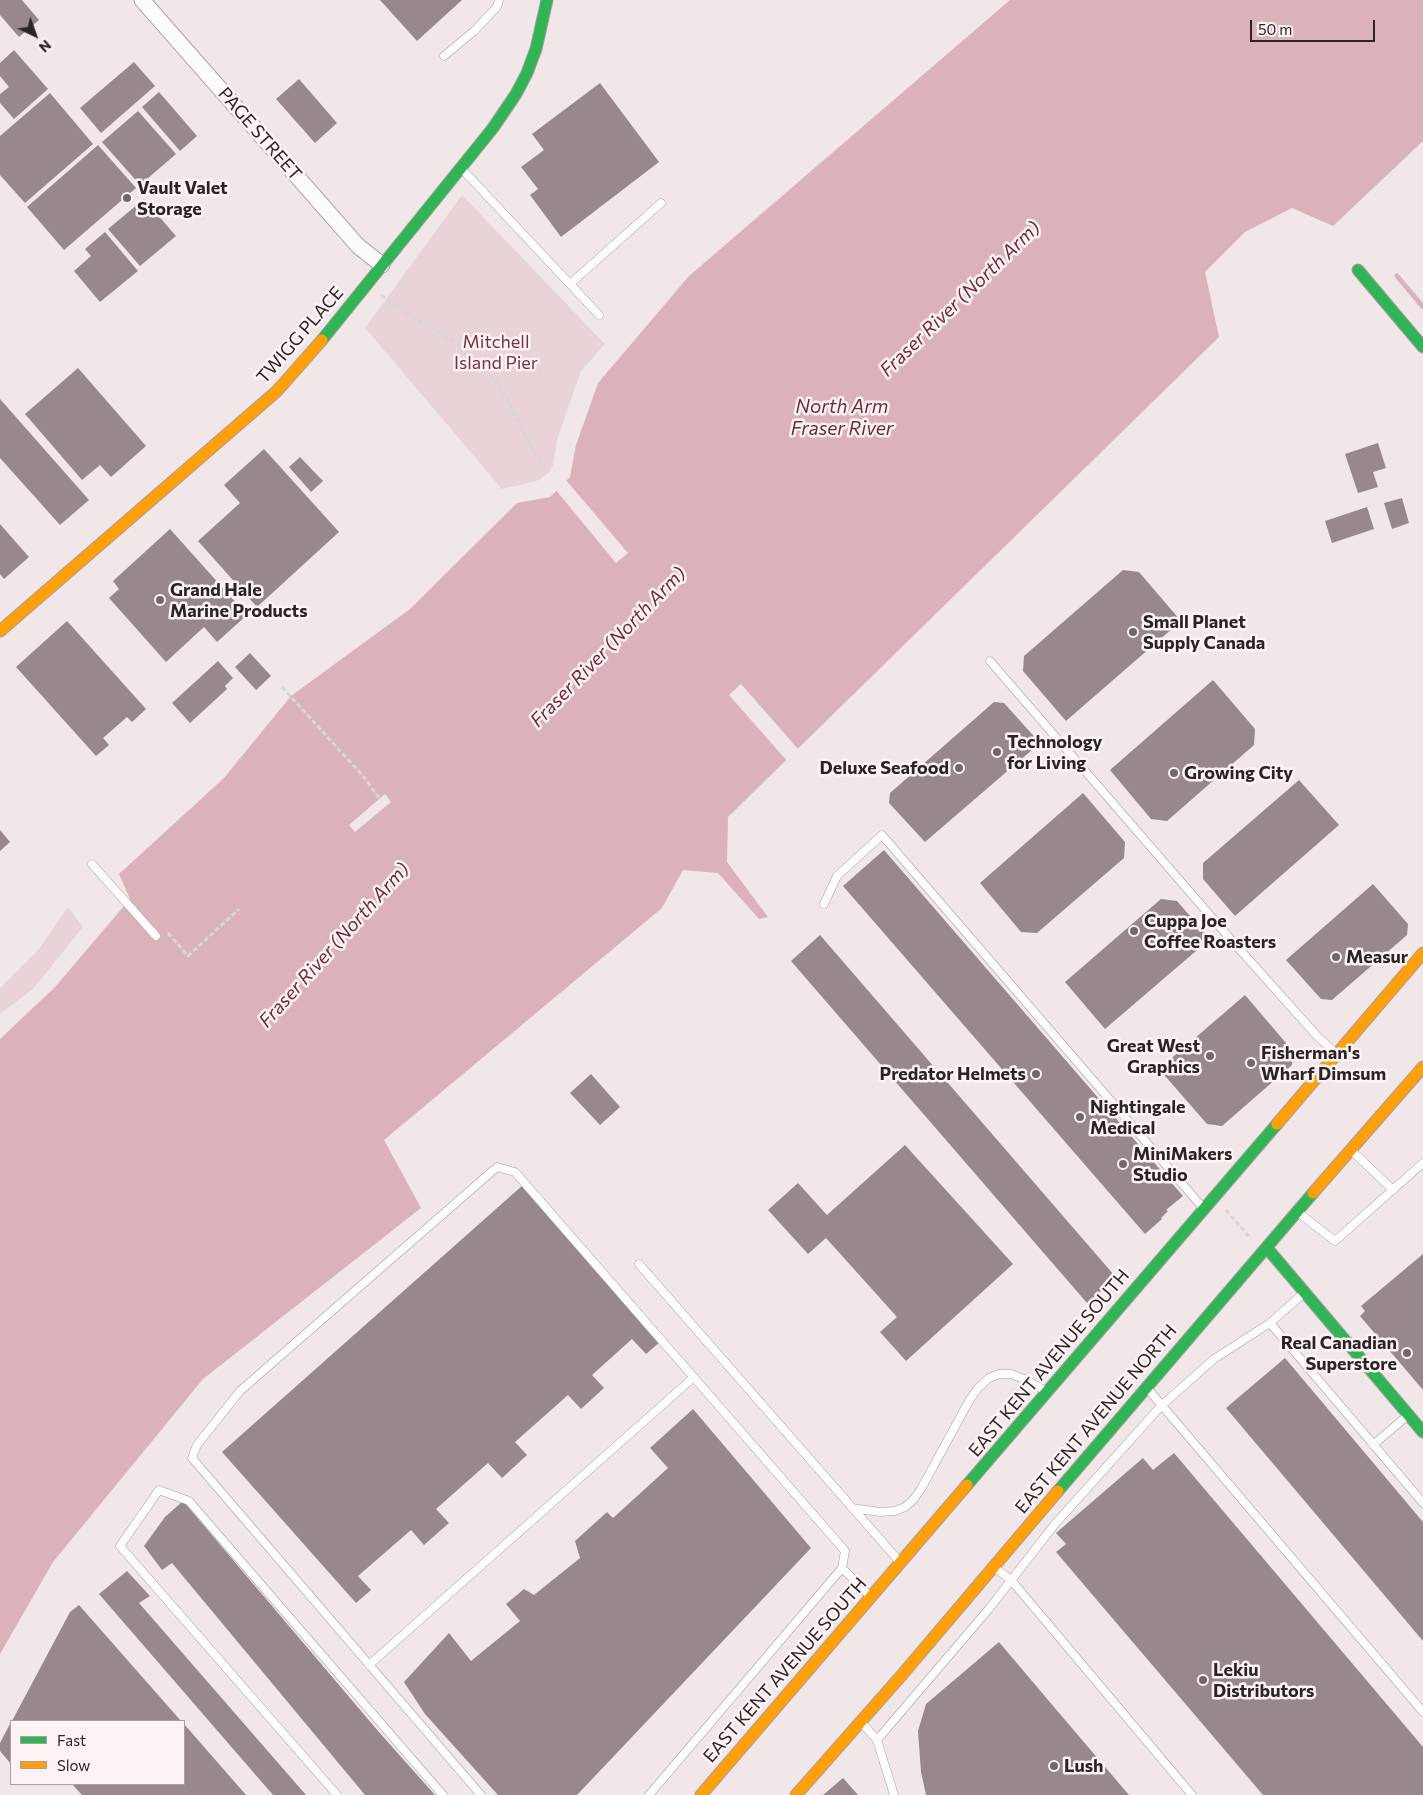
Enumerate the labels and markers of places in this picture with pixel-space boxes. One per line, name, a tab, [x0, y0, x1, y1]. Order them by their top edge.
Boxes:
place label: Vault Valet Storage	[137, 177, 228, 220]
marker: Vault Valet Storage	[121, 192, 133, 204]
place label: Grand Hale Marine Products	[170, 579, 308, 622]
marker: Grand Hale Marine Products	[154, 594, 166, 606]
place label: Small Planet Supply Canada	[1143, 611, 1265, 654]
marker: Small Planet Supply Canada	[1127, 626, 1139, 638]
place label: Technology for Living	[1007, 731, 1103, 774]
marker: Technology for Living	[991, 746, 1003, 758]
place label: Deluxe Seafood	[820, 757, 949, 779]
marker: Deluxe Seafood	[953, 762, 965, 774]
place label: Growing City	[1184, 762, 1293, 784]
marker: Growing City	[1168, 767, 1180, 779]
place label: Cuppa Joe Coffee Roasters	[1144, 910, 1276, 952]
marker: Cuppa Joe Coffee Roasters	[1128, 925, 1140, 937]
place label: Measur	[1346, 946, 1408, 968]
marker: Measur	[1330, 951, 1342, 963]
place label: Great West Graphics	[1107, 1035, 1200, 1078]
place label: Fisherman's Wharf Dimsum	[1261, 1042, 1386, 1084]
marker: Great West Graphics	[1204, 1050, 1216, 1062]
marker: Fisherman's Wharf Dimsum	[1245, 1057, 1257, 1069]
place label: Predator Helmets	[880, 1063, 1026, 1085]
marker: Predator Helmets	[1030, 1068, 1042, 1080]
place label: Nightingale Medical	[1090, 1096, 1186, 1138]
marker: Nightingale Medical	[1074, 1111, 1086, 1123]
place label: MiniMakers Studio	[1133, 1143, 1232, 1186]
marker: MiniMakers Studio	[1117, 1158, 1129, 1170]
place label: Real Canadian Superstore	[1281, 1332, 1397, 1375]
marker: Real Canadian Superstore	[1401, 1347, 1413, 1359]
place label: Lekiu Distributors	[1213, 1659, 1314, 1702]
marker: Lekiu Distributors	[1197, 1674, 1209, 1686]
place label: Lush	[1064, 1755, 1104, 1777]
marker: Lush	[1048, 1760, 1060, 1772]

